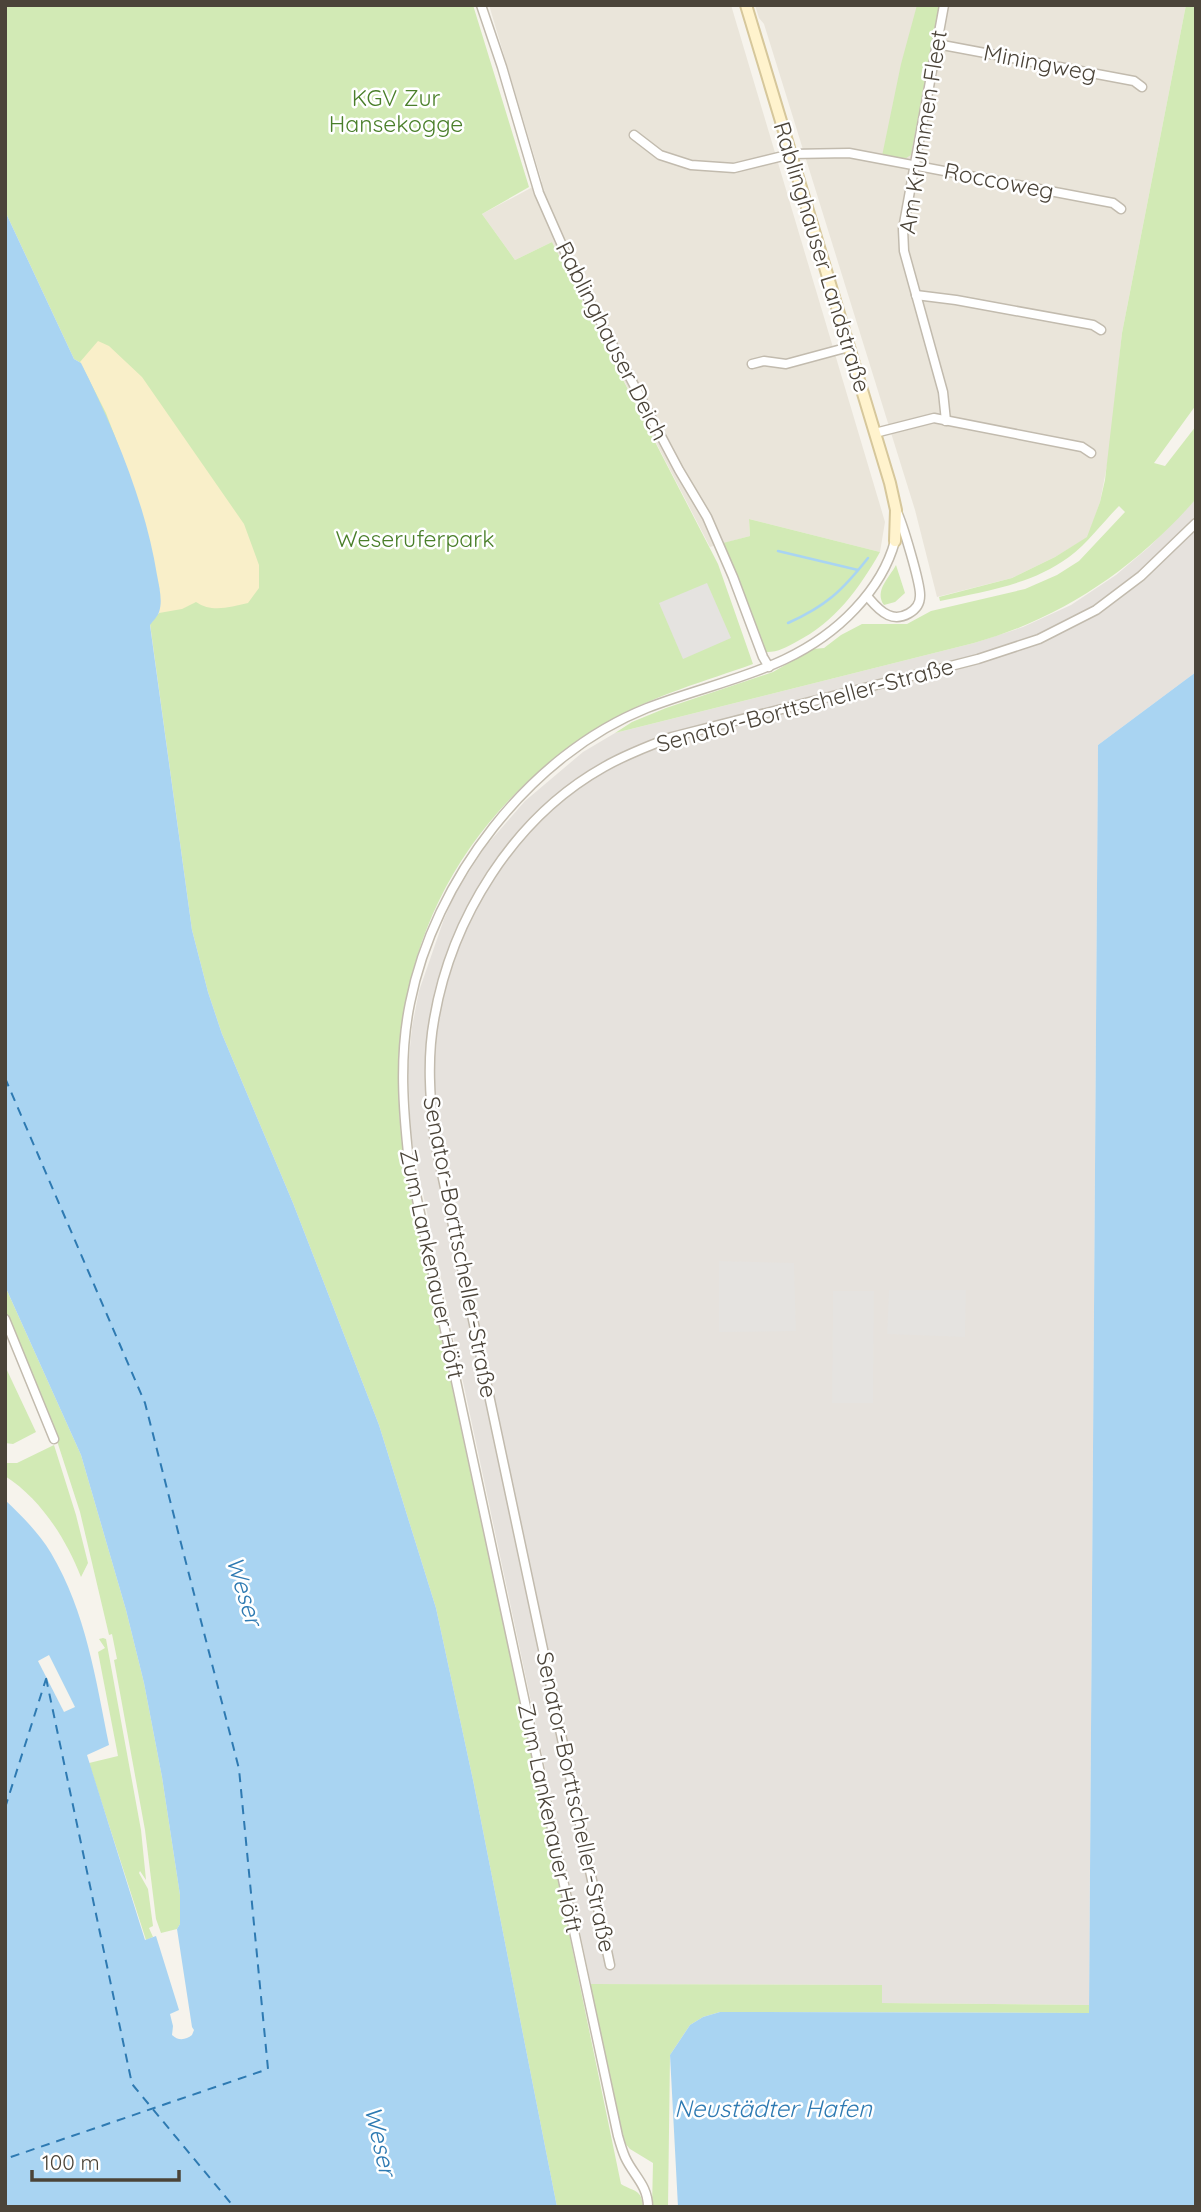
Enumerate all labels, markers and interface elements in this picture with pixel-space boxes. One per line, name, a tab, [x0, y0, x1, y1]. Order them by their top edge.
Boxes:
street label: Am Krummen Fleet	[892, 28, 953, 236]
street label: Miningweg	[981, 37, 1099, 88]
park label: KGV Zur Hansekogge	[329, 83, 463, 138]
street label: Rablinghauser Landstraße	[767, 118, 877, 396]
street label: Roccoweg	[942, 156, 1057, 205]
street label: Rablinghauser Deich	[550, 236, 675, 445]
park label: Weseruferpark	[336, 524, 494, 553]
street label: Senator-Borttscheller-Straße	[653, 651, 957, 758]
street label: Senator-Borttscheller-Straße	[417, 1094, 504, 1400]
street label: Zum Lankenauer Höft	[394, 1146, 471, 1382]
water label: Weser	[220, 1553, 270, 1631]
street label: Senator-Borttscheller-Straße	[530, 1649, 623, 1955]
street label: Zum Lankenauer Höft	[512, 1700, 589, 1936]
water label: Neustädter Hafen	[674, 2093, 873, 2123]
water label: Weser	[358, 2103, 404, 2181]
scale bar	[32, 2138, 178, 2182]
text: 100 m	[42, 2149, 100, 2175]

